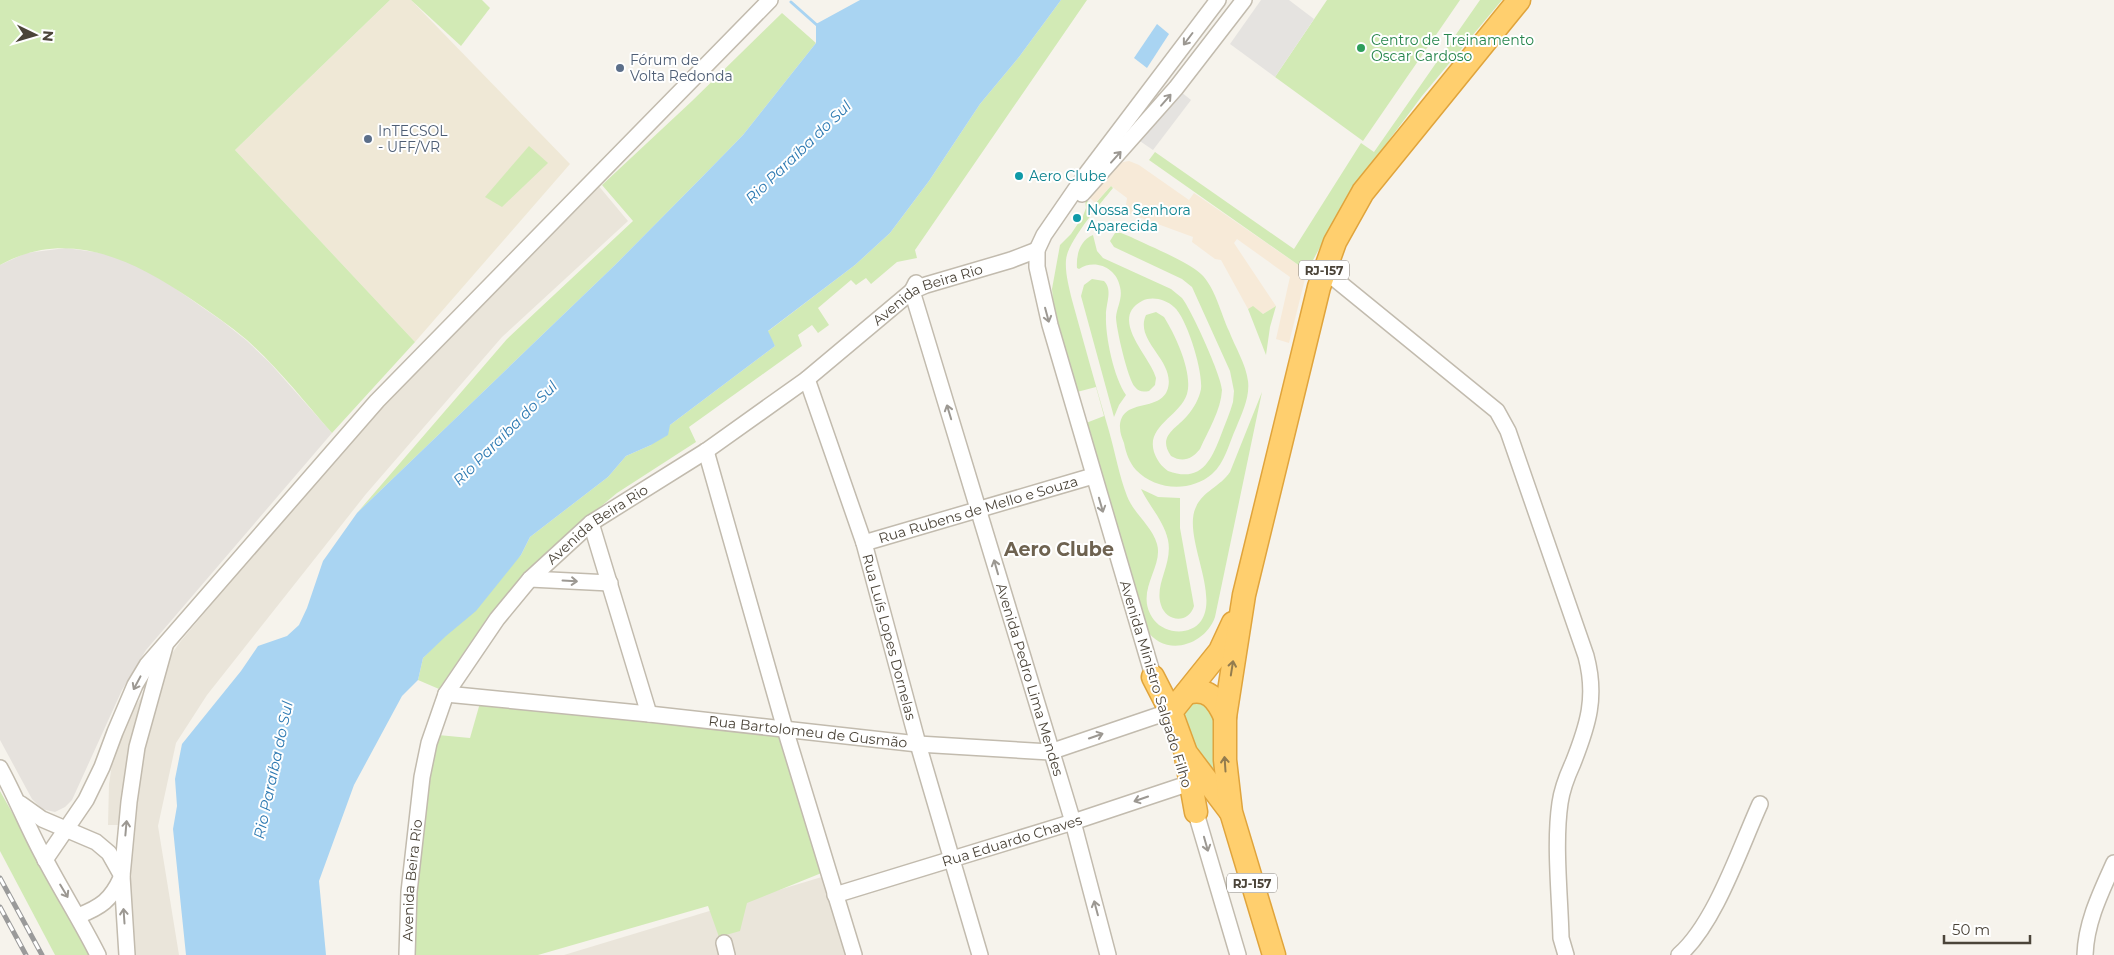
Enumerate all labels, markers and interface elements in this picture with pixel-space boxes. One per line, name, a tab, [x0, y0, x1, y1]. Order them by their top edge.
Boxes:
north arrow	[10, 10, 60, 60]
text: N	[38, 30, 57, 43]
place label: Centro de Treinamento Oscar Cardoso	[1371, 31, 1534, 65]
one-way arrow	[1183, 32, 1193, 46]
marker: Centro de Treinamento Oscar Cardoso	[1355, 42, 1367, 54]
place label: Fórum de Volta Redonda	[630, 51, 733, 85]
marker: Fórum de Volta Redonda	[614, 62, 626, 74]
one-way arrow	[1160, 94, 1171, 107]
water label: Rio Paraíba do Sul	[741, 97, 855, 207]
place label: InTECSOL - UFF/VR	[378, 122, 448, 156]
marker: InTECSOL - UFF/VR	[362, 133, 374, 145]
one-way arrow	[1110, 150, 1122, 163]
place label: Aero Clube	[1029, 167, 1106, 185]
marker: Aero Clube	[1013, 170, 1025, 182]
place label: Nossa Senhora Aparecida	[1087, 201, 1191, 235]
marker: Nossa Senhora Aparecida	[1071, 212, 1083, 224]
street label: Avenida Beira Rio	[869, 260, 985, 329]
road number: RJ-157	[1299, 260, 1349, 280]
one-way arrow	[1043, 306, 1052, 322]
water label: Rio Paraíba do Sul	[449, 377, 561, 489]
one-way arrow	[944, 404, 954, 420]
street label: Rua Rubens de Mello e Souza	[876, 472, 1080, 547]
street label: Avenida Beira Rio	[543, 480, 652, 568]
one-way arrow	[1097, 496, 1107, 512]
district label: Aero Clube	[1003, 538, 1114, 561]
street label: Rua Luís Lopes Dornelas	[858, 552, 920, 722]
one-way arrow	[991, 560, 1001, 576]
one-way arrow	[562, 577, 578, 586]
street label: Avenida Ministro Salgado Filho	[1116, 578, 1196, 790]
street label: Avenida Pedro Lima Mendes	[992, 581, 1068, 778]
one-way arrow	[1228, 661, 1238, 677]
one-way arrow	[132, 676, 142, 691]
water label: Rio Paraíba do Sul	[249, 700, 297, 840]
street label: Rua Bartolomeu de Gusmão	[708, 712, 909, 752]
one-way arrow	[1088, 731, 1104, 740]
one-way arrow	[1221, 757, 1230, 773]
one-way arrow	[1134, 795, 1149, 804]
street label: Rua Eduardo Chaves	[940, 811, 1084, 871]
street label: Avenida Beira Rio	[398, 818, 426, 942]
one-way arrow	[121, 820, 131, 836]
one-way arrow	[1201, 836, 1211, 852]
road number: RJ-157	[1227, 874, 1277, 892]
one-way arrow	[59, 884, 69, 898]
one-way arrow	[1091, 900, 1100, 916]
one-way arrow	[120, 908, 129, 924]
scale bar	[1944, 912, 2030, 944]
text: 50 m	[1952, 920, 1990, 939]

